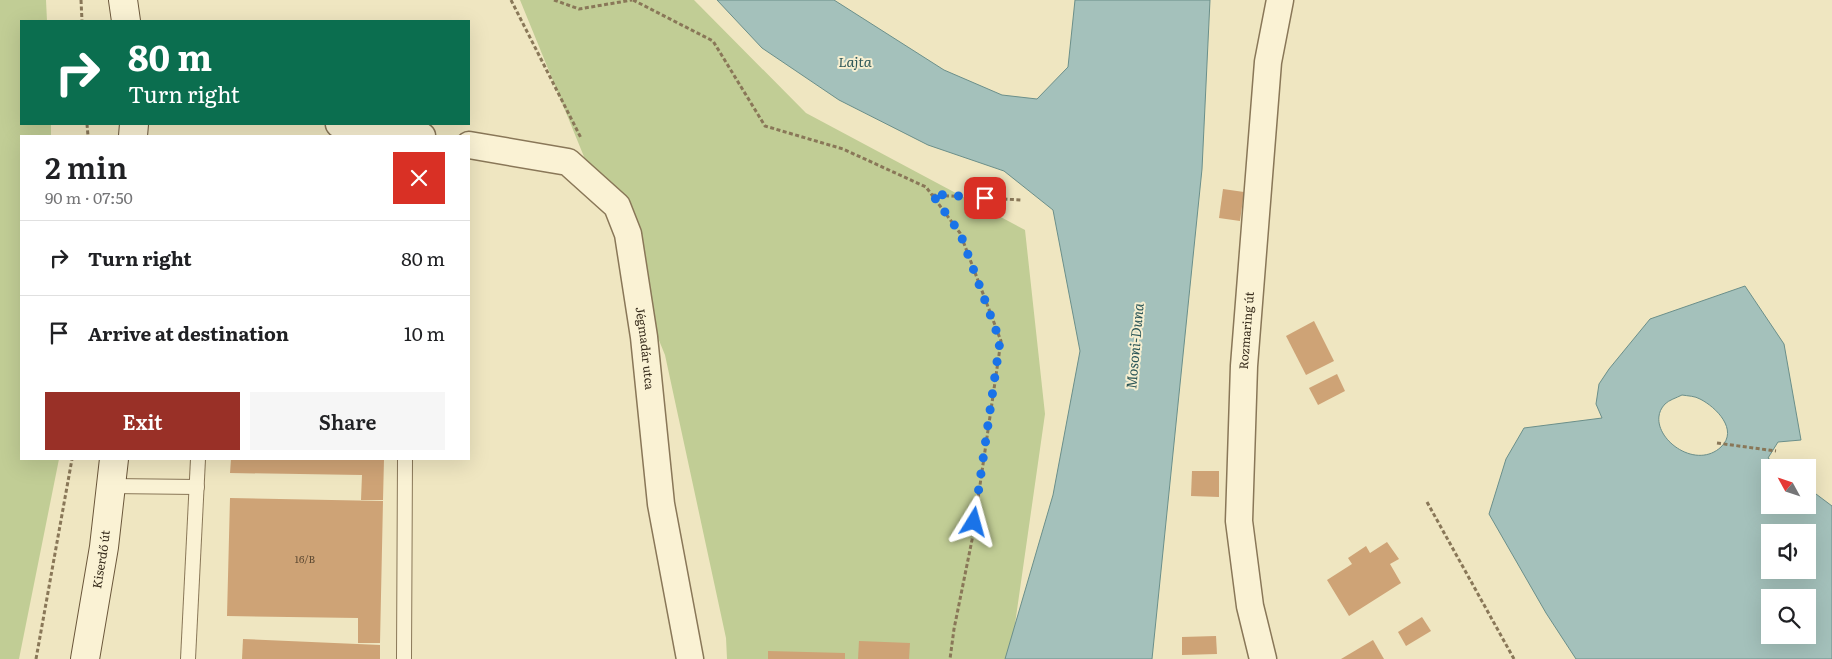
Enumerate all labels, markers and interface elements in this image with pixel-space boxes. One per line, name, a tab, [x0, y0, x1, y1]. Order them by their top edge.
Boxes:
text: 80 m	[128, 30, 212, 82]
icon: right	[45, 40, 110, 105]
water label: Lajta	[838, 51, 872, 71]
text: Turn right	[128, 77, 240, 110]
text: 2 min	[45, 144, 127, 188]
button: close	[393, 152, 445, 204]
pin	[964, 177, 1006, 219]
icon: arrive	[971, 184, 999, 212]
text: 90 m · 07:50	[45, 185, 133, 209]
icon: right	[45, 244, 73, 272]
text: Turn right	[88, 244, 192, 272]
text: 80 m	[401, 244, 445, 272]
street label: Rozmaring út	[1234, 291, 1258, 370]
water label: Mosoni-Duna	[1120, 302, 1148, 390]
street label: Jégmadár utca	[631, 305, 659, 391]
icon: arrive	[45, 319, 73, 347]
text: Arrive at destination	[88, 319, 289, 347]
text: 10 m	[404, 319, 445, 347]
button: Exit	[45, 392, 240, 450]
button: Share	[250, 392, 445, 450]
north arrow	[1761, 459, 1816, 514]
map controls	[1761, 459, 1816, 644]
position arrow	[947, 495, 999, 547]
button: sound	[1761, 524, 1816, 579]
street label: Kiserdő út	[87, 529, 114, 590]
house number: 16/B	[295, 551, 316, 566]
button: search	[1761, 589, 1816, 644]

